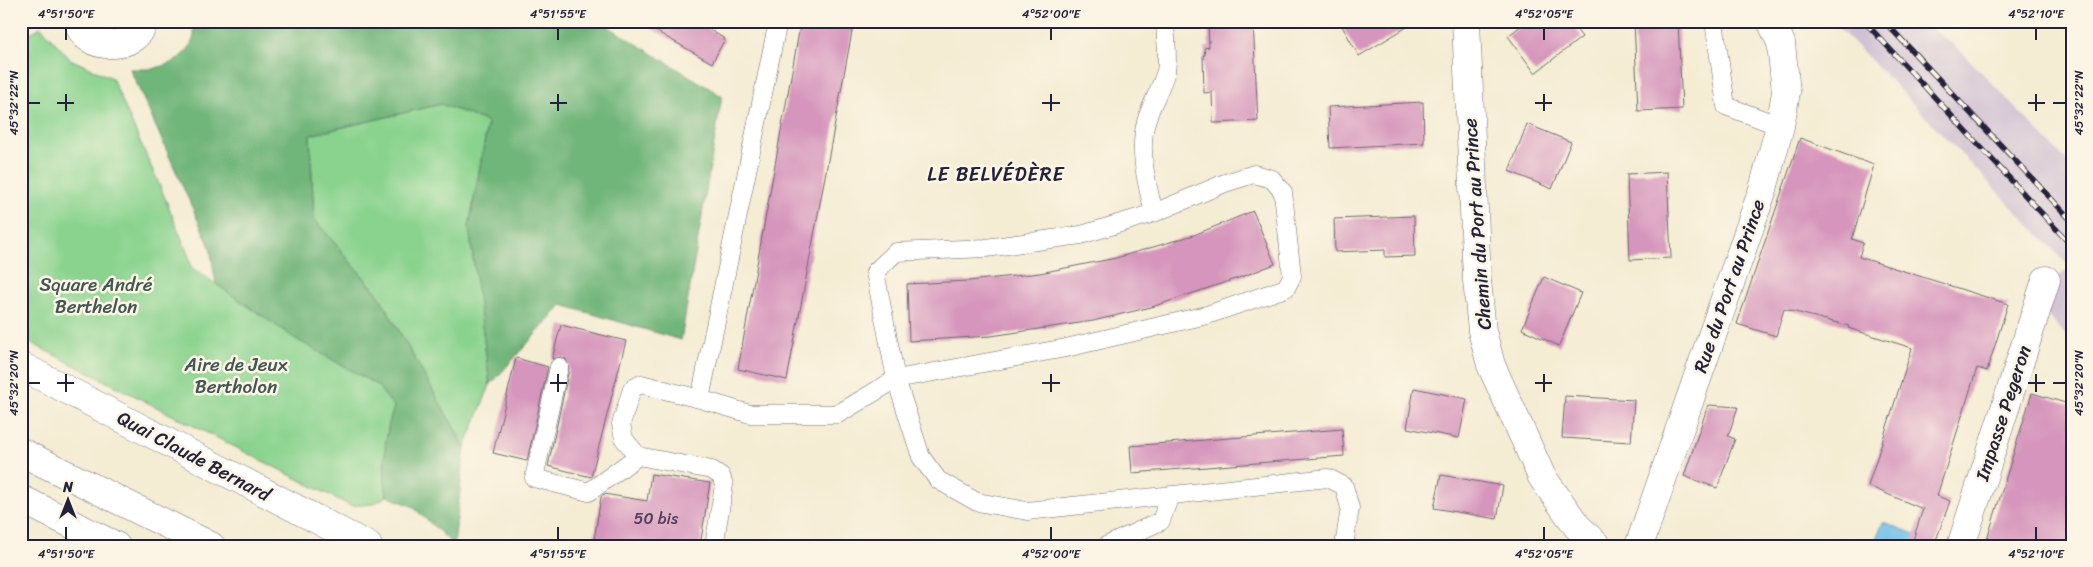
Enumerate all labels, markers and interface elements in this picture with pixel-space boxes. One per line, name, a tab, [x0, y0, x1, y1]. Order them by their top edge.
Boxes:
text: 4°51'50"E	[38, 3, 95, 25]
text: 4°51'55"E	[530, 3, 587, 25]
text: 4°52'00"E	[1022, 3, 1081, 25]
text: 4°52'05"E	[1515, 3, 1574, 25]
text: 4°52'10"E	[2008, 3, 2065, 25]
text: 45°32'22"N	[3, 70, 25, 136]
text: 45°32'22"N	[2068, 70, 2090, 136]
street label: Chemin du Port au Prince	[1453, 117, 1501, 331]
district label: LE BELVÉDÈRE	[927, 157, 1066, 192]
street label: Rue du Port au Prince	[1684, 194, 1774, 377]
park label: Square André Berthelon	[39, 268, 153, 323]
street label: Impasse Pegeron	[1965, 341, 2040, 486]
park label: Aire de Jeux Bertholon	[184, 348, 288, 403]
text: 45°32'20"N	[3, 349, 25, 416]
text: 45°32'20"N	[2068, 349, 2090, 416]
street label: Quai Claude Bernard	[111, 401, 279, 512]
north arrow	[42, 474, 92, 524]
text: N	[62, 475, 73, 500]
house number: 50 bis	[634, 504, 679, 533]
text: 4°51'50"E	[38, 543, 95, 565]
text: 4°51'55"E	[530, 543, 587, 565]
text: 4°52'00"E	[1022, 543, 1081, 565]
text: 4°52'05"E	[1515, 543, 1574, 565]
text: 4°52'10"E	[2008, 543, 2065, 565]

